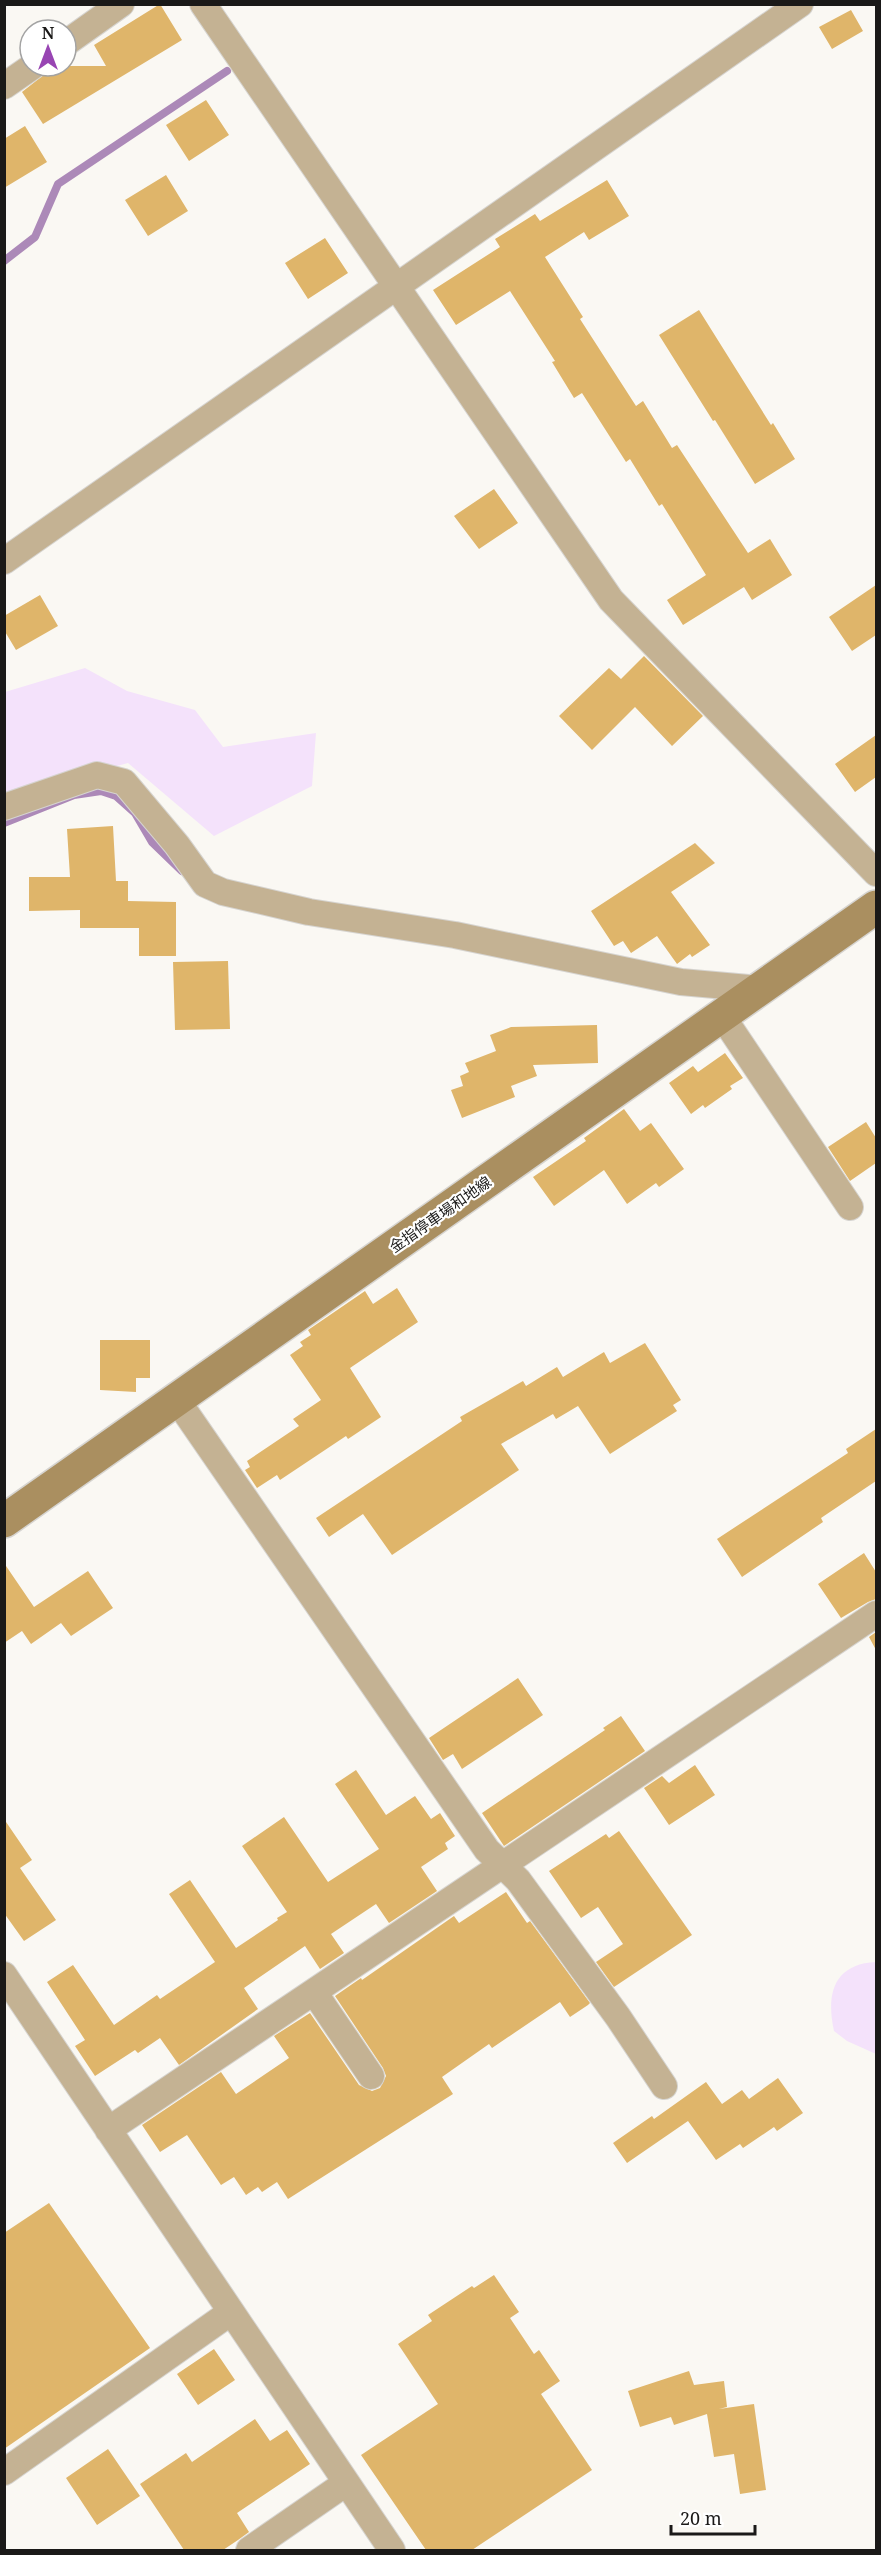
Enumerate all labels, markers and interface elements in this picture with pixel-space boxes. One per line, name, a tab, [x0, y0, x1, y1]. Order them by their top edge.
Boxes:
north arrow	[18, 18, 78, 78]
text: N	[42, 22, 55, 44]
street label: 金指停車場和地線	[385, 1171, 495, 1257]
scale bar	[671, 2498, 755, 2536]
text: 20 m	[680, 2506, 722, 2530]

